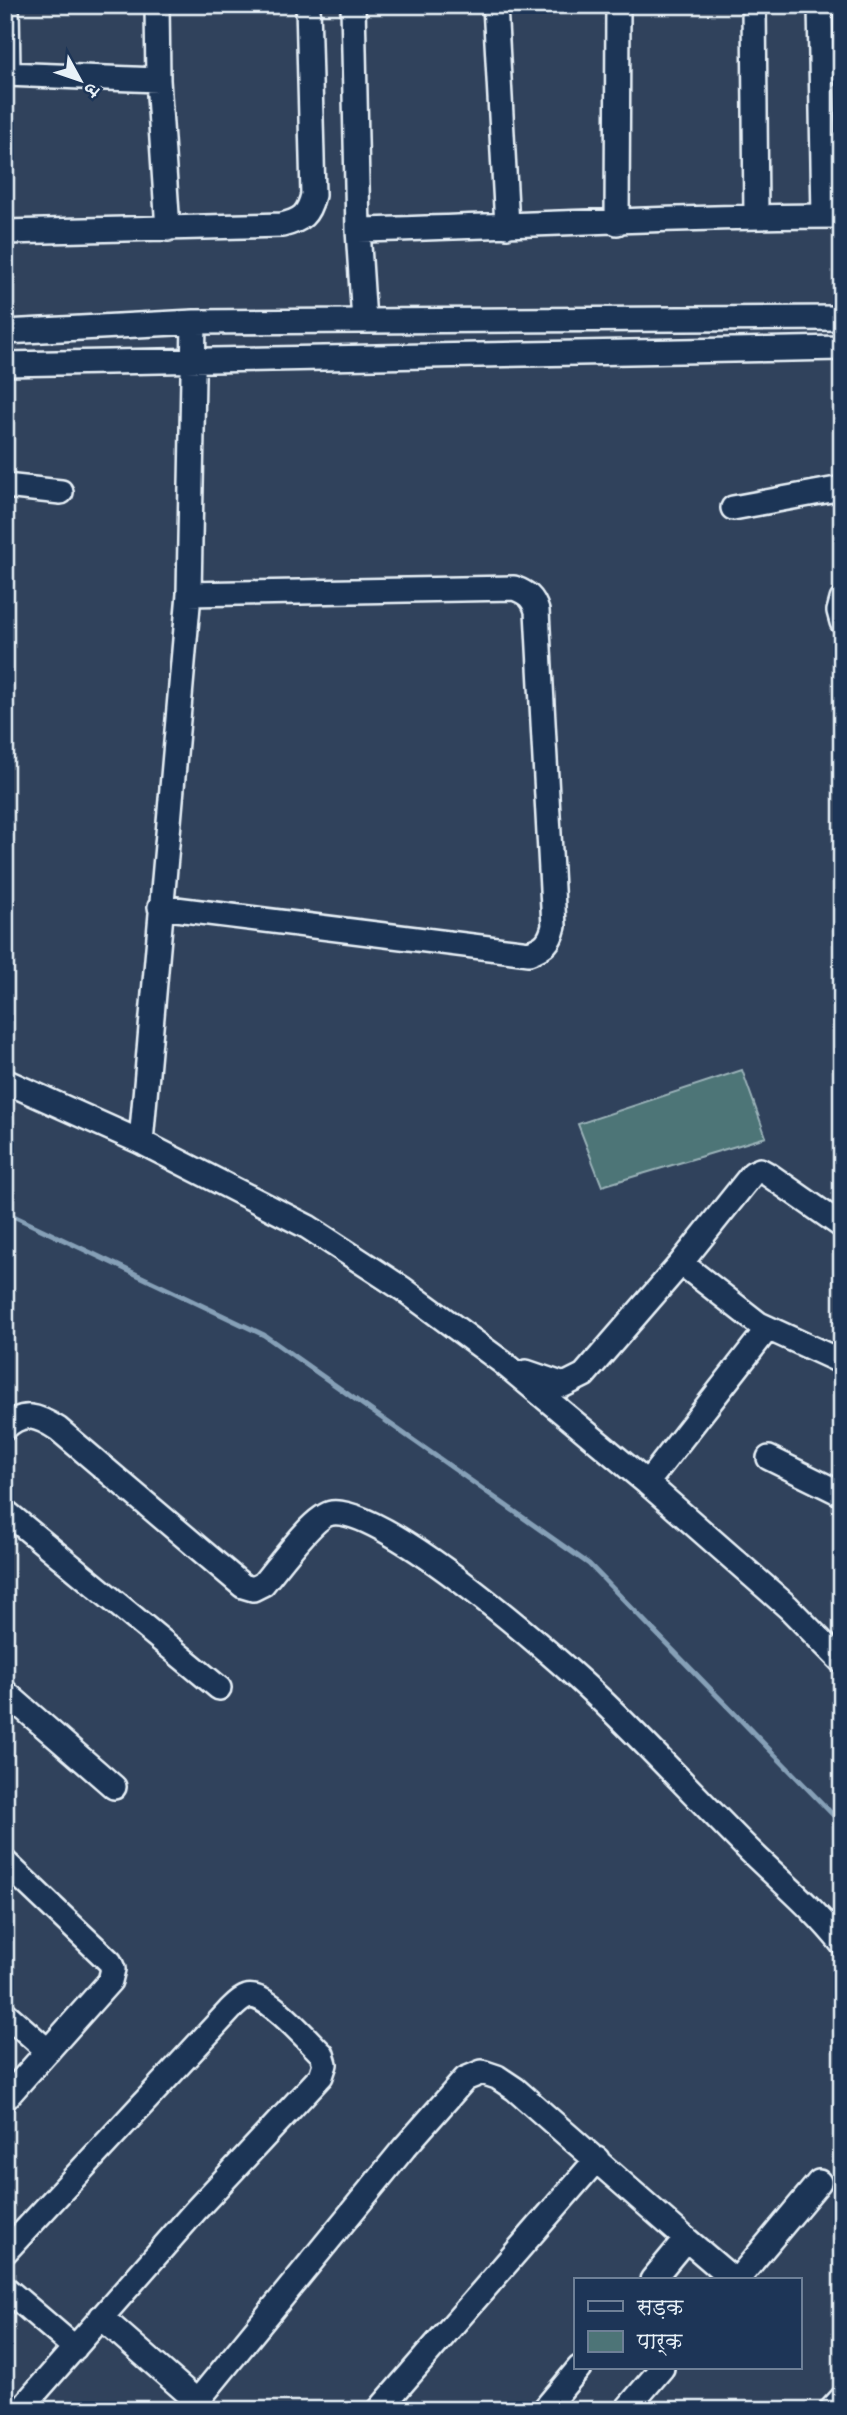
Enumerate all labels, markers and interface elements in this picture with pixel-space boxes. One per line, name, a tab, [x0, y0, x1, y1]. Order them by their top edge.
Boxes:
north arrow	[46, 46, 116, 116]
text: उ	[76, 75, 105, 102]
legend	[574, 2278, 802, 2370]
text: सड़क	[636, 2295, 684, 2325]
text: पार्क	[636, 2329, 683, 2359]

